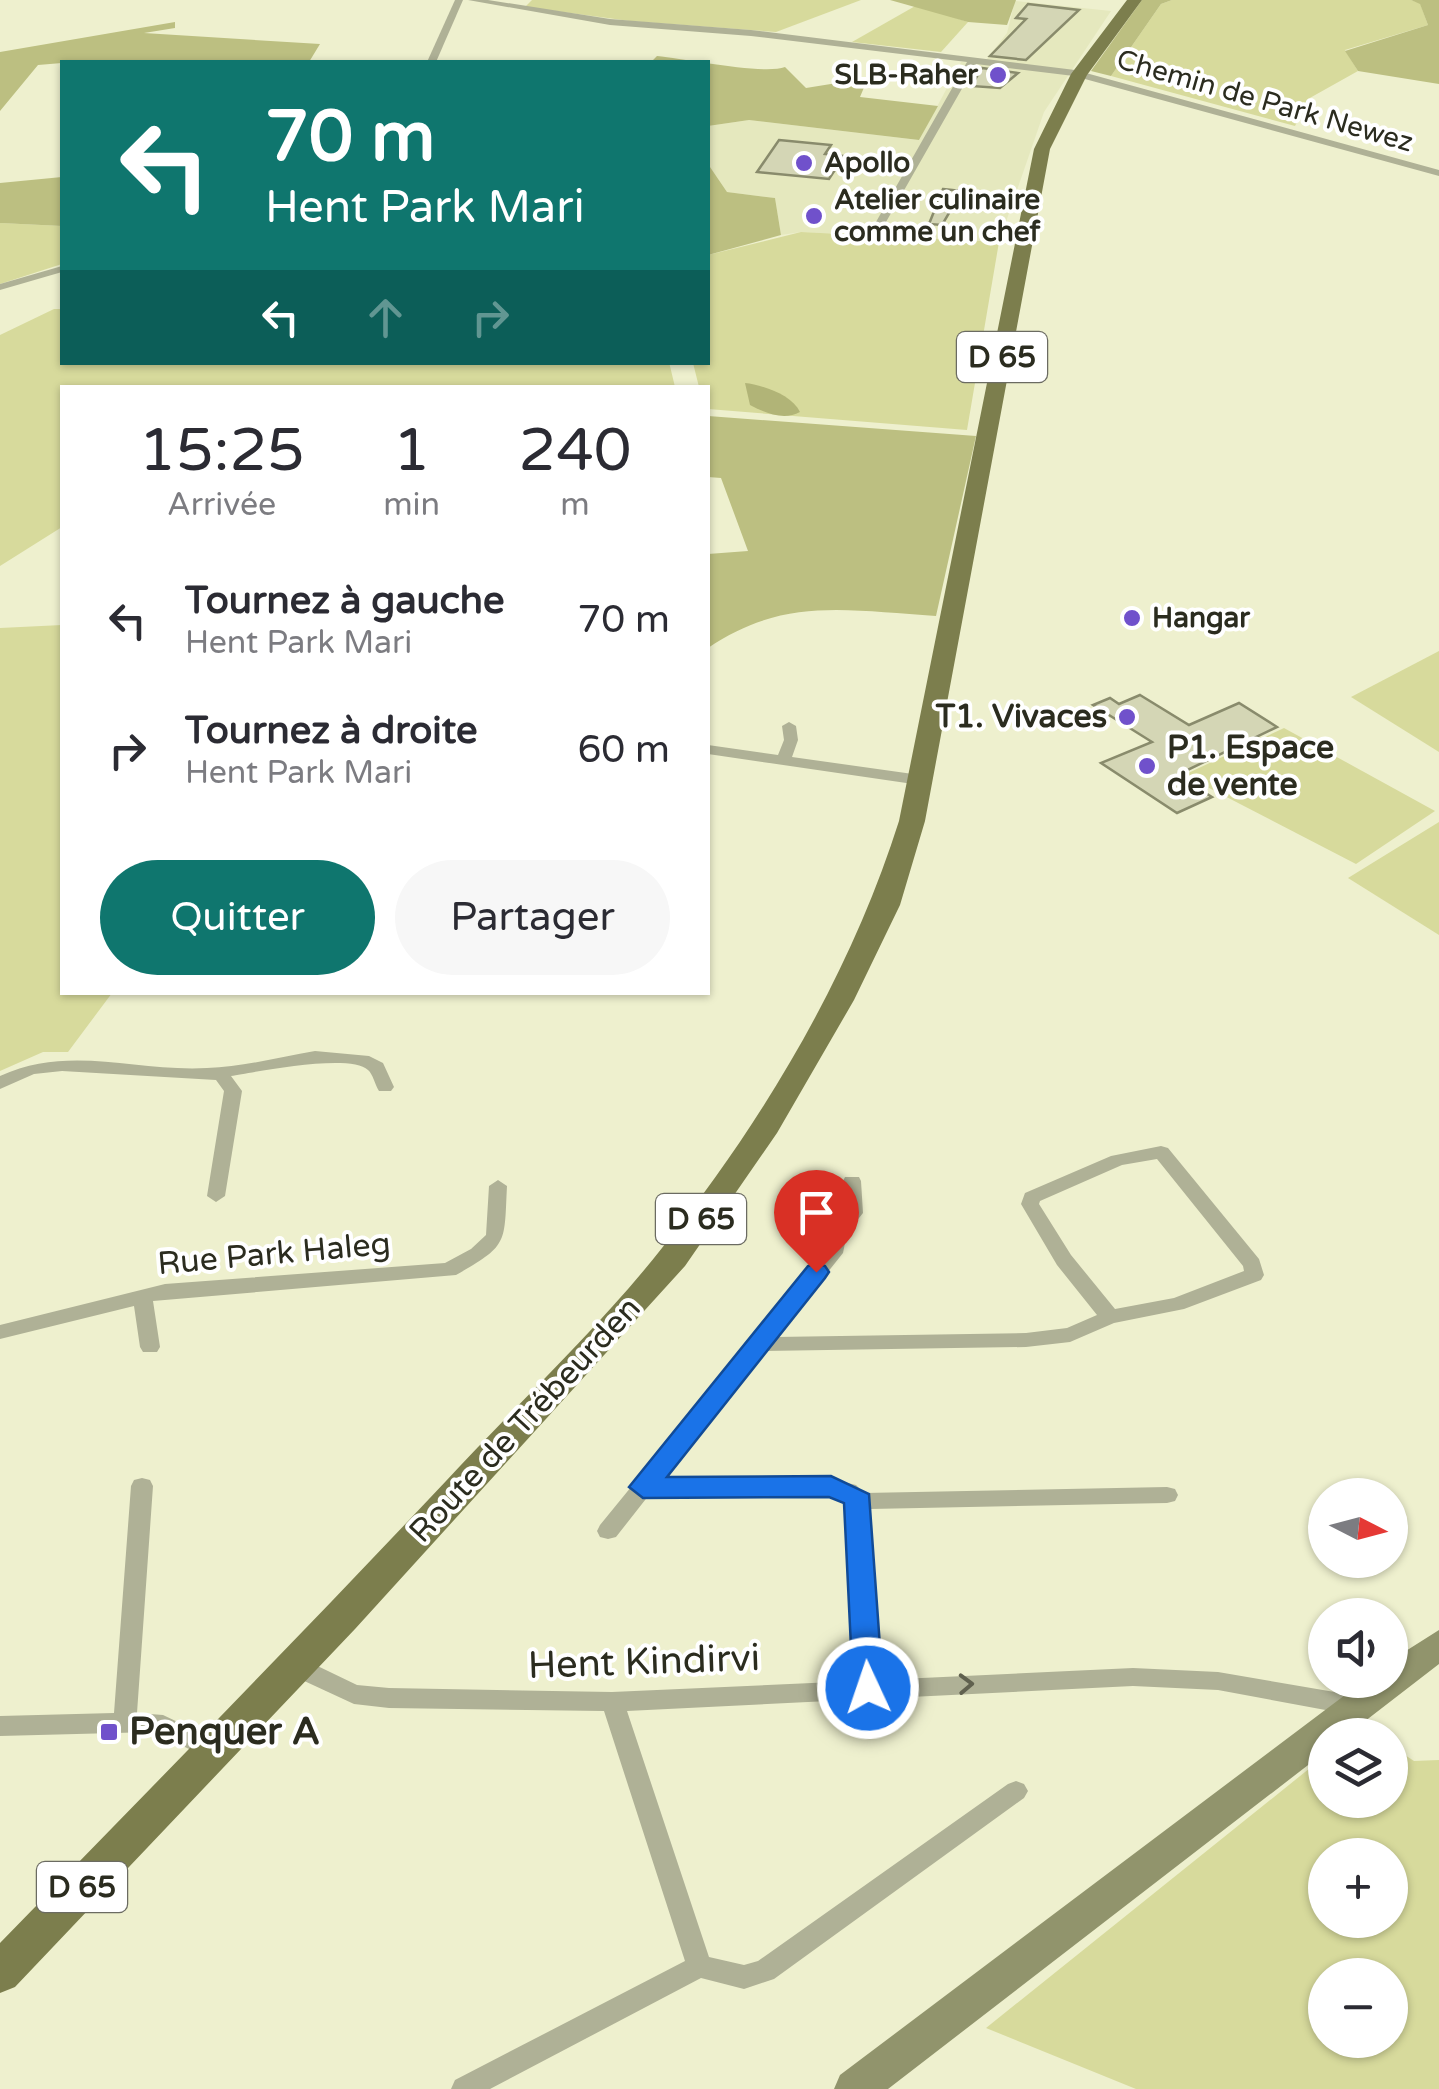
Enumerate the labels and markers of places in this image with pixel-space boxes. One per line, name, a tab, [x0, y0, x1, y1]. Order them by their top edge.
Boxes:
place label: SLB-Raher	[834, 58, 979, 92]
marker: SLB-Raher	[987, 64, 1009, 86]
place label: Apollo	[824, 146, 910, 180]
marker: Apollo	[793, 152, 815, 174]
place label: Atelier culinaire comme un chef	[834, 183, 1042, 249]
marker: Atelier culinaire comme un chef	[803, 205, 825, 227]
place label: Hangar	[1152, 601, 1251, 635]
marker: Hangar	[1121, 607, 1143, 629]
place label: T1. Vivaces	[935, 698, 1107, 736]
marker: T1. Vivaces	[1116, 706, 1138, 728]
place label: P1. Espace de vente	[1167, 729, 1334, 804]
marker: P1. Espace de vente	[1136, 755, 1158, 777]
pin	[774, 1170, 859, 1273]
place label: Penquer A	[129, 1709, 320, 1755]
marker: Penquer A	[98, 1721, 120, 1743]

